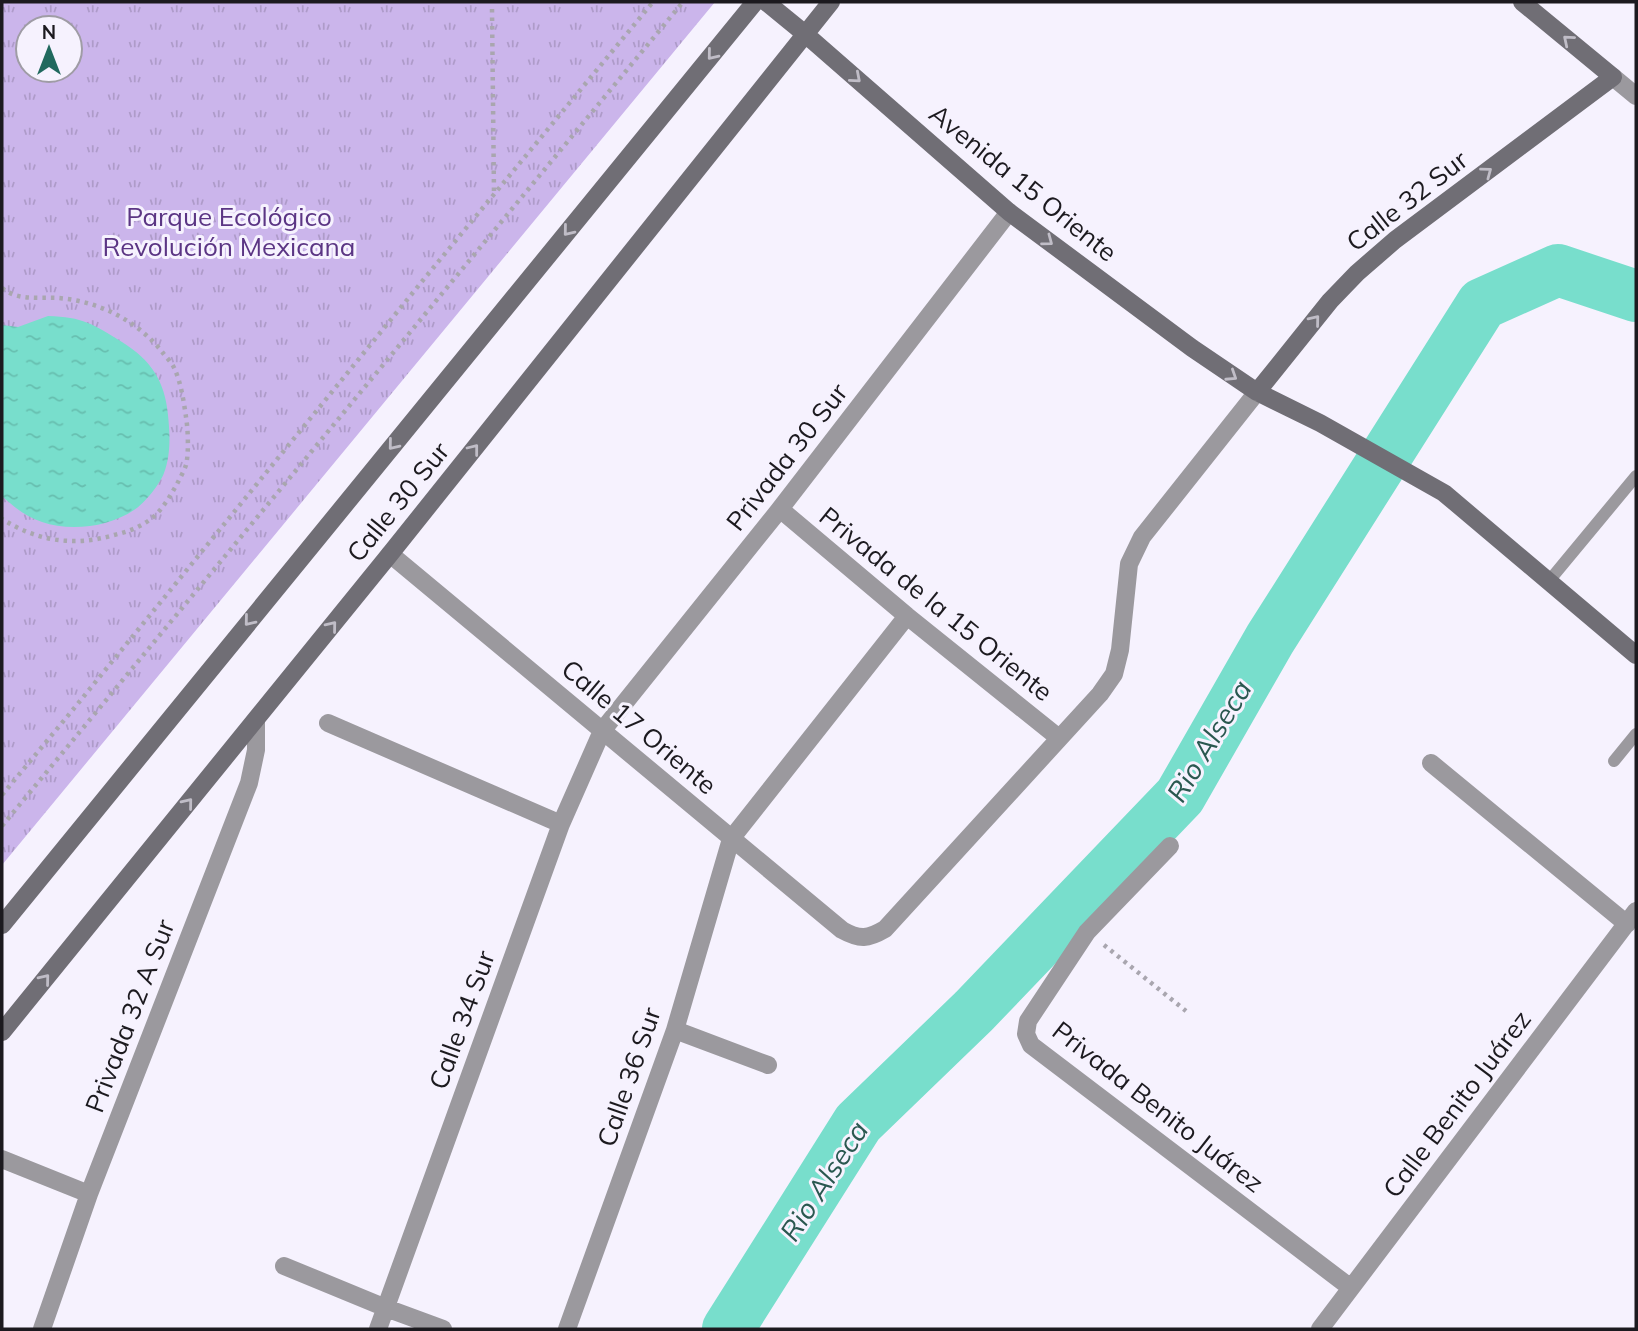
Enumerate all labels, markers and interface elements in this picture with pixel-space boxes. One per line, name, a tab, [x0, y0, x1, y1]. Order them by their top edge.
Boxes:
north arrow	[14, 14, 84, 84]
text: N	[42, 20, 56, 44]
one-way arrow	[1563, 35, 1576, 48]
one-way arrow	[707, 47, 720, 59]
one-way arrow	[848, 70, 861, 82]
street label: Avenida 15 Oriente	[923, 97, 1124, 268]
street label: Calle 32 Sur	[1339, 143, 1474, 258]
one-way arrow	[1479, 167, 1492, 180]
park label: Parque Ecológico Revolución Mexicana	[103, 200, 355, 263]
one-way arrow	[563, 223, 576, 235]
one-way arrow	[1040, 233, 1053, 245]
one-way arrow	[1307, 315, 1319, 328]
one-way arrow	[1224, 367, 1237, 380]
street label: Privada 30 Sur	[719, 376, 855, 537]
street label: Calle 30 Sur	[339, 435, 456, 568]
one-way arrow	[389, 437, 401, 450]
one-way arrow	[466, 444, 479, 456]
street label: Privada de la 15 Oriente	[813, 499, 1060, 708]
one-way arrow	[245, 613, 257, 626]
one-way arrow	[324, 622, 336, 635]
street label: Calle 17 Oriente	[555, 652, 724, 801]
water label: Rio Alseca	[1158, 673, 1259, 808]
one-way arrow	[180, 798, 193, 810]
street label: Privada 32 A Sur	[78, 914, 182, 1117]
street label: Calle 34 Sur	[421, 946, 502, 1094]
one-way arrow	[37, 975, 49, 988]
street label: Calle 36 Sur	[589, 1002, 668, 1151]
street label: Calle Benito Juárez	[1375, 1003, 1538, 1204]
street label: Privada Benito Juárez	[1046, 1014, 1271, 1199]
water label: Rio Alseca	[772, 1114, 875, 1247]

